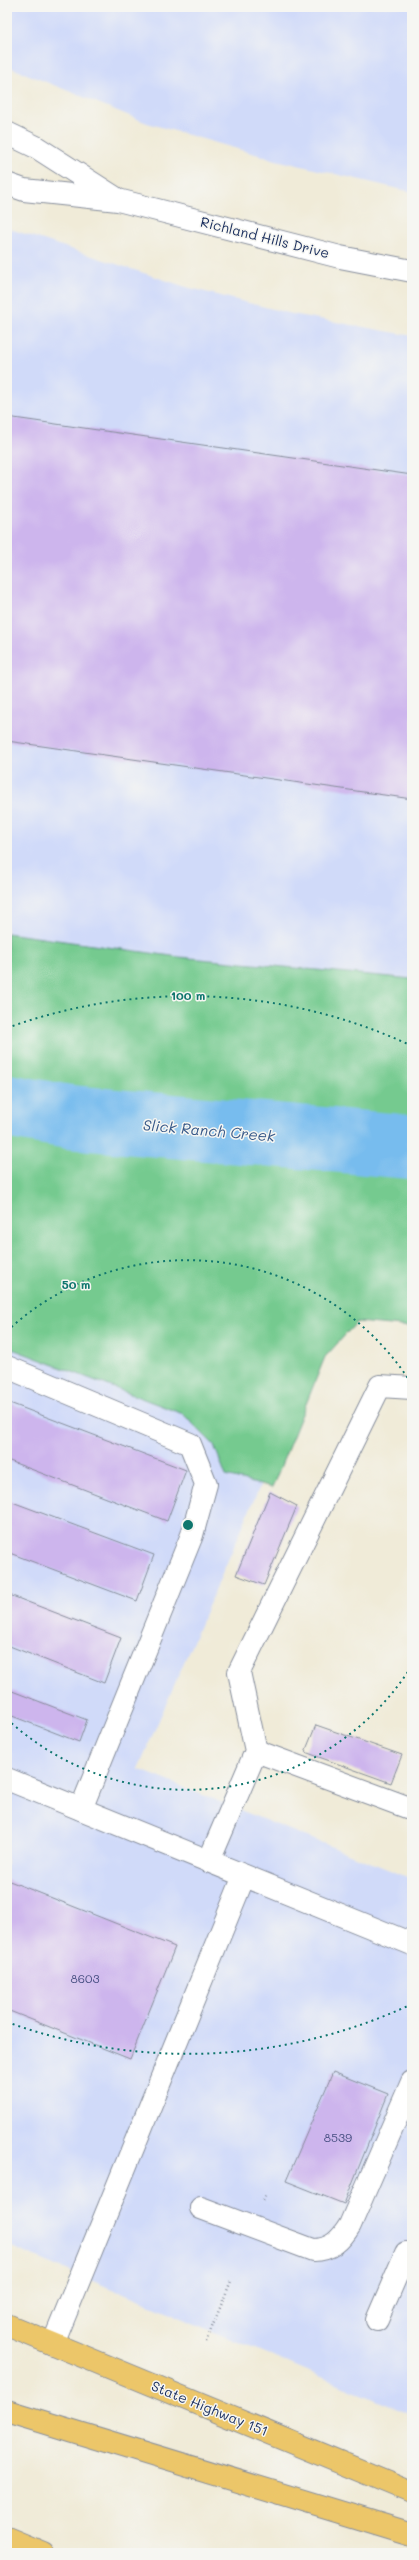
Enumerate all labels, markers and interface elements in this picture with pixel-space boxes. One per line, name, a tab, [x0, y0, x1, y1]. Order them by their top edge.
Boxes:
street label: Richland Hills Drive	[199, 212, 331, 262]
text: 100 m	[171, 987, 205, 1003]
water label: Slick Ranch Creek	[142, 1114, 277, 1146]
text: 50 m	[62, 1276, 90, 1292]
centre of rings	[181, 1518, 195, 1532]
house number: 8603	[71, 1970, 99, 1986]
house number: 8539	[324, 2129, 352, 2145]
street label: State Highway 151	[149, 2376, 271, 2440]

